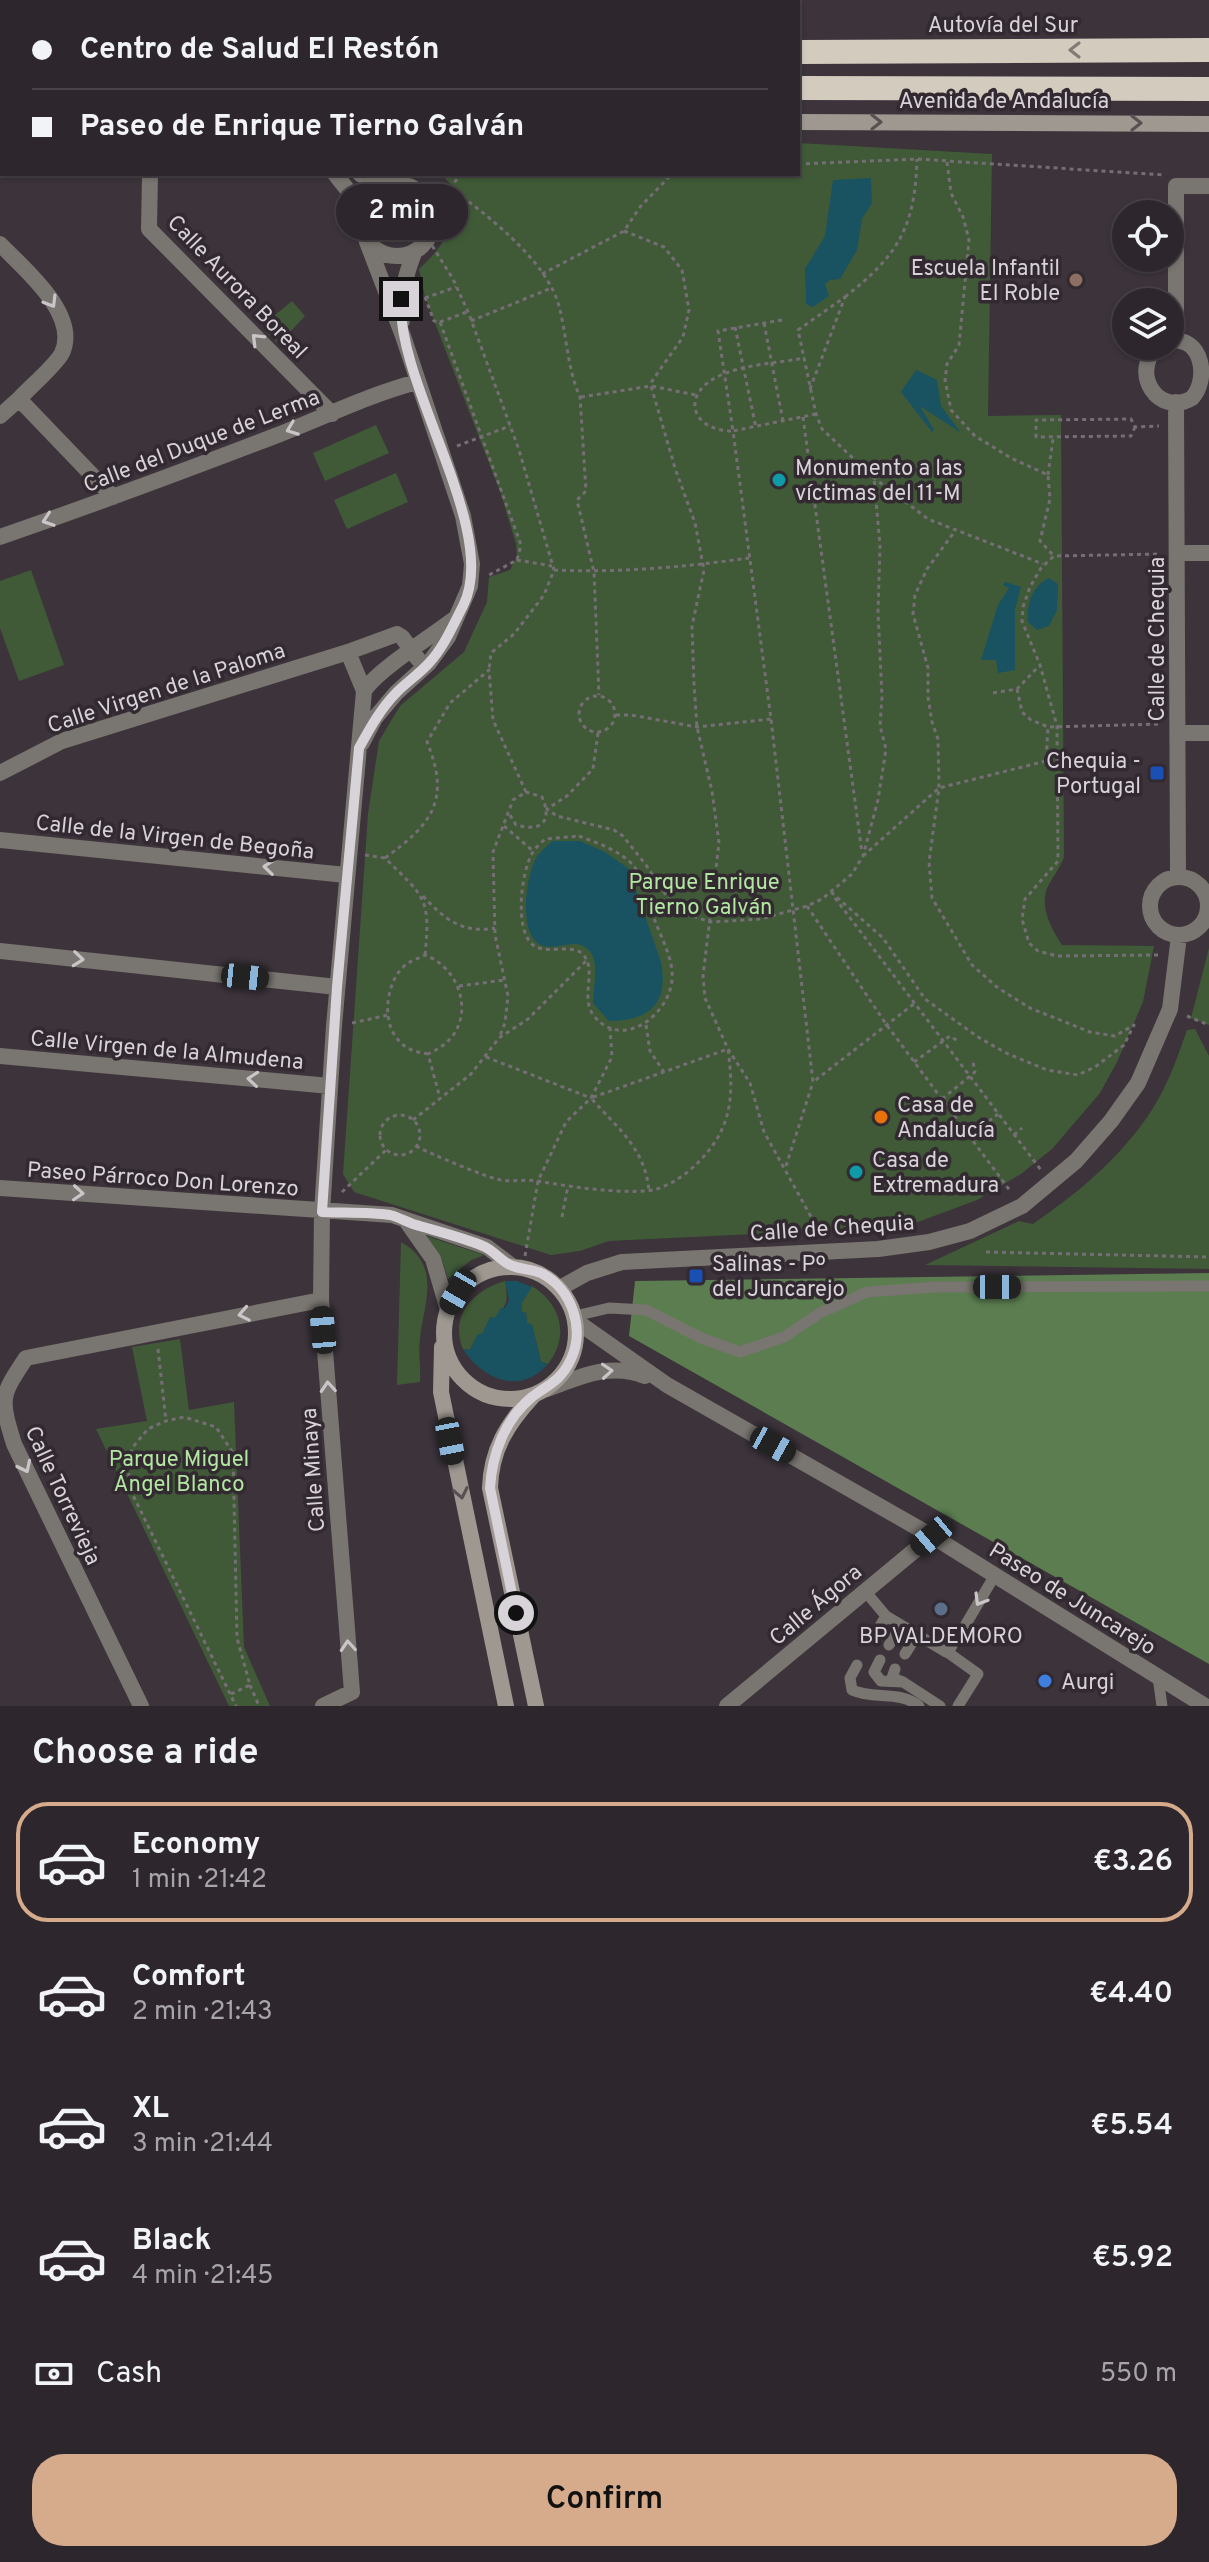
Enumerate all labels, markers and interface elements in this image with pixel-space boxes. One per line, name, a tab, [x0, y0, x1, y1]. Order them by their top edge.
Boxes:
street label: Autovía del Sur	[928, 13, 1079, 40]
text: Centro de Salud El Restón	[80, 32, 439, 69]
one-way arrow	[1068, 41, 1081, 59]
street label: Avenida de Andalucía	[899, 89, 1109, 116]
text: Paseo de Enrique Tierno Galván	[80, 109, 524, 146]
one-way arrow	[870, 113, 883, 131]
one-way arrow	[1130, 114, 1143, 132]
callout: 2 min	[335, 183, 467, 239]
text: 2 min	[368, 195, 436, 228]
map controls	[1112, 200, 1184, 360]
button: locate	[1112, 200, 1184, 272]
street label: Calle Aurora Boreal	[161, 210, 312, 365]
place label: Escuela Infantil El Roble	[911, 256, 1060, 308]
marker: Escuela Infantil El Roble	[1067, 271, 1085, 289]
route end	[383, 281, 419, 317]
button: layers	[1112, 288, 1184, 360]
one-way arrow	[41, 293, 57, 308]
one-way arrow	[252, 334, 266, 348]
street label: Calle del Duque de Lerma	[80, 385, 324, 500]
one-way arrow	[286, 419, 300, 436]
place label: Monumento a las víctimas del 11-M	[795, 456, 963, 508]
marker: Monumento a las víctimas del 11-M	[770, 471, 788, 489]
one-way arrow	[42, 510, 56, 526]
street label: Calle de Chequia	[1145, 557, 1172, 721]
street label: Calle Virgen de la Paloma	[44, 638, 289, 741]
place label: Chequia - Portugal	[1046, 749, 1141, 801]
marker: Chequia - Portugal	[1148, 764, 1166, 782]
street label: Calle de la Virgen de Begoña	[34, 810, 315, 867]
one-way arrow	[262, 859, 275, 876]
park label: Parque Enrique Tierno Galván	[628, 870, 780, 922]
one-way arrow	[71, 950, 84, 967]
car	[220, 963, 270, 991]
street label: Calle Virgen de la Almudena	[29, 1026, 305, 1077]
one-way arrow	[246, 1071, 259, 1088]
place label: Casa de Andalucía	[897, 1093, 995, 1145]
marker: Casa de Andalucía	[872, 1108, 890, 1126]
place label: Casa de Extremadura	[872, 1148, 999, 1200]
street label: Paseo Párroco Don Lorenzo	[26, 1158, 300, 1203]
marker: Casa de Extremadura	[847, 1163, 865, 1181]
one-way arrow	[72, 1184, 85, 1201]
street label: Calle de Chequia	[749, 1210, 915, 1249]
place label: Salinas - Pº del Juncarejo	[712, 1252, 845, 1304]
car	[436, 1265, 480, 1319]
marker: Salinas - Pº del Juncarejo	[687, 1267, 705, 1285]
car	[973, 1275, 1021, 1299]
one-way arrow	[237, 1305, 251, 1322]
car	[309, 1305, 337, 1355]
one-way arrow	[601, 1363, 614, 1380]
one-way arrow	[320, 1380, 337, 1393]
street label: Calle Minaya	[297, 1407, 332, 1533]
car	[434, 1415, 466, 1467]
street label: Calle Torrevieja	[18, 1422, 106, 1570]
car	[746, 1423, 800, 1467]
park label: Parque Miguel Ángel Blanco	[109, 1447, 249, 1499]
one-way arrow	[15, 1458, 31, 1473]
one-way arrow	[451, 1486, 468, 1500]
car	[906, 1511, 958, 1561]
street label: Paseo de Juncarejo	[983, 1538, 1160, 1662]
street label: Calle Ágora	[764, 1558, 868, 1652]
one-way arrow	[975, 1591, 990, 1606]
route start	[498, 1595, 534, 1631]
marker: BP VALDEMORO	[932, 1600, 950, 1618]
place label: BP VALDEMORO	[859, 1624, 1023, 1651]
one-way arrow	[340, 1639, 357, 1652]
place label: Aurgi	[1061, 1670, 1114, 1697]
marker: Aurgi	[1036, 1672, 1054, 1690]
text: Choose a ride	[32, 1731, 258, 1777]
icon: car	[36, 1826, 108, 1898]
text: Economy	[132, 1827, 260, 1864]
text: €3.26	[1093, 1844, 1173, 1881]
text: 1 min · 21:42	[132, 1864, 267, 1897]
icon: car	[36, 1958, 108, 2030]
text: Comfort	[132, 1959, 245, 1996]
text: €4.40	[1089, 1976, 1173, 2013]
text: 2 min · 21:43	[132, 1996, 273, 2029]
icon: car	[36, 2090, 108, 2162]
text: XL	[132, 2091, 169, 2128]
text: €5.54	[1090, 2108, 1173, 2145]
text: 3 min · 21:44	[132, 2128, 273, 2161]
icon: car	[36, 2222, 108, 2294]
text: Black	[132, 2223, 211, 2260]
text: €5.92	[1092, 2240, 1173, 2277]
text: 4 min · 21:45	[132, 2260, 274, 2293]
icon: cash	[32, 2352, 76, 2396]
text: Cash	[96, 2356, 162, 2393]
text: 550 m	[1100, 2358, 1177, 2391]
button: Confirm	[32, 2454, 1177, 2546]

